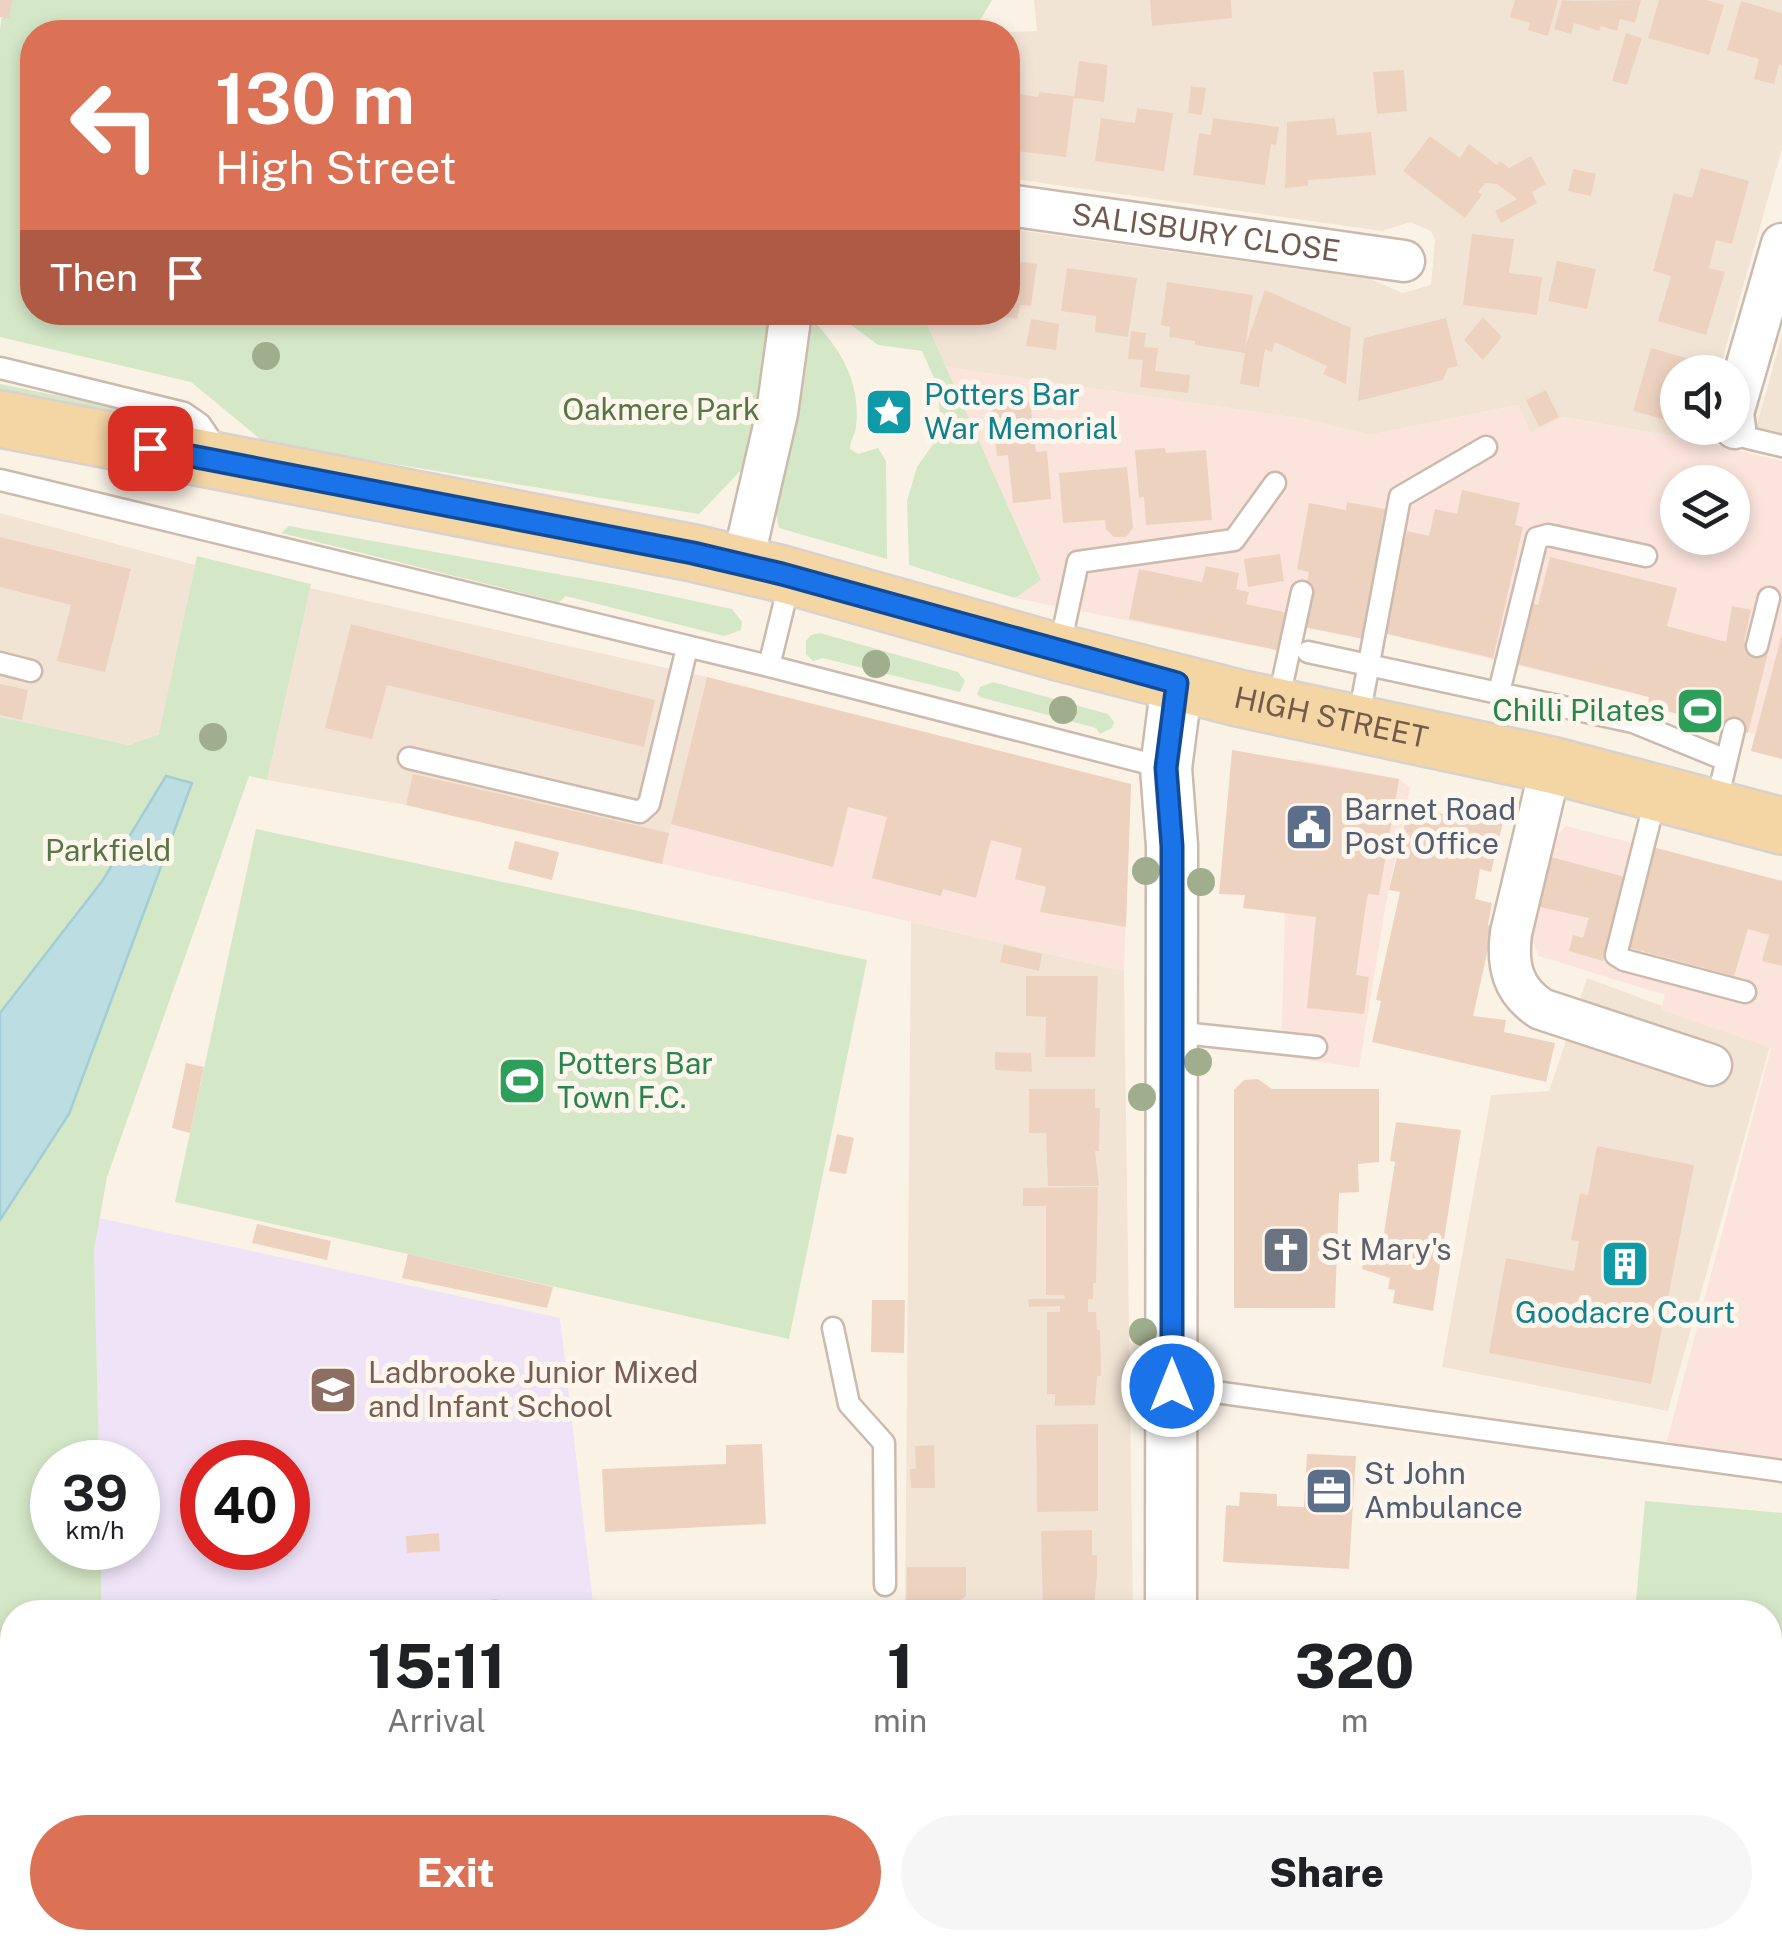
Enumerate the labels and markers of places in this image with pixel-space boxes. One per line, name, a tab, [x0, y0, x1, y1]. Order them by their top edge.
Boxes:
place label: Potters Bar War Memorial	[924, 376, 1118, 446]
place icon: Potters Bar War Memorial	[863, 386, 915, 438]
pin	[108, 406, 193, 491]
sports icon: Chilli Pilates	[1674, 685, 1726, 737]
place label: Chilli Pilates	[1492, 692, 1665, 728]
place label: Barnet Road Post Office	[1344, 791, 1516, 861]
public building icon: Barnet Road Post Office	[1283, 801, 1335, 853]
place label: Potters Bar Town F.C.	[557, 1045, 713, 1115]
sports icon: Potters Bar Town F.C.	[496, 1055, 548, 1107]
church icon: St Mary's	[1260, 1224, 1312, 1276]
place label: St Mary's	[1321, 1231, 1451, 1267]
building icon: Goodacre Court	[1599, 1238, 1651, 1290]
place label: Goodacre Court	[1515, 1294, 1735, 1330]
place label: Ladbrooke Junior Mixed and Infant School	[368, 1354, 698, 1424]
school or university icon: Ladbrooke Junior Mixed and Infant School	[307, 1364, 359, 1416]
place label: St John Ambulance	[1364, 1455, 1523, 1525]
office icon: St John Ambulance	[1303, 1465, 1355, 1517]

